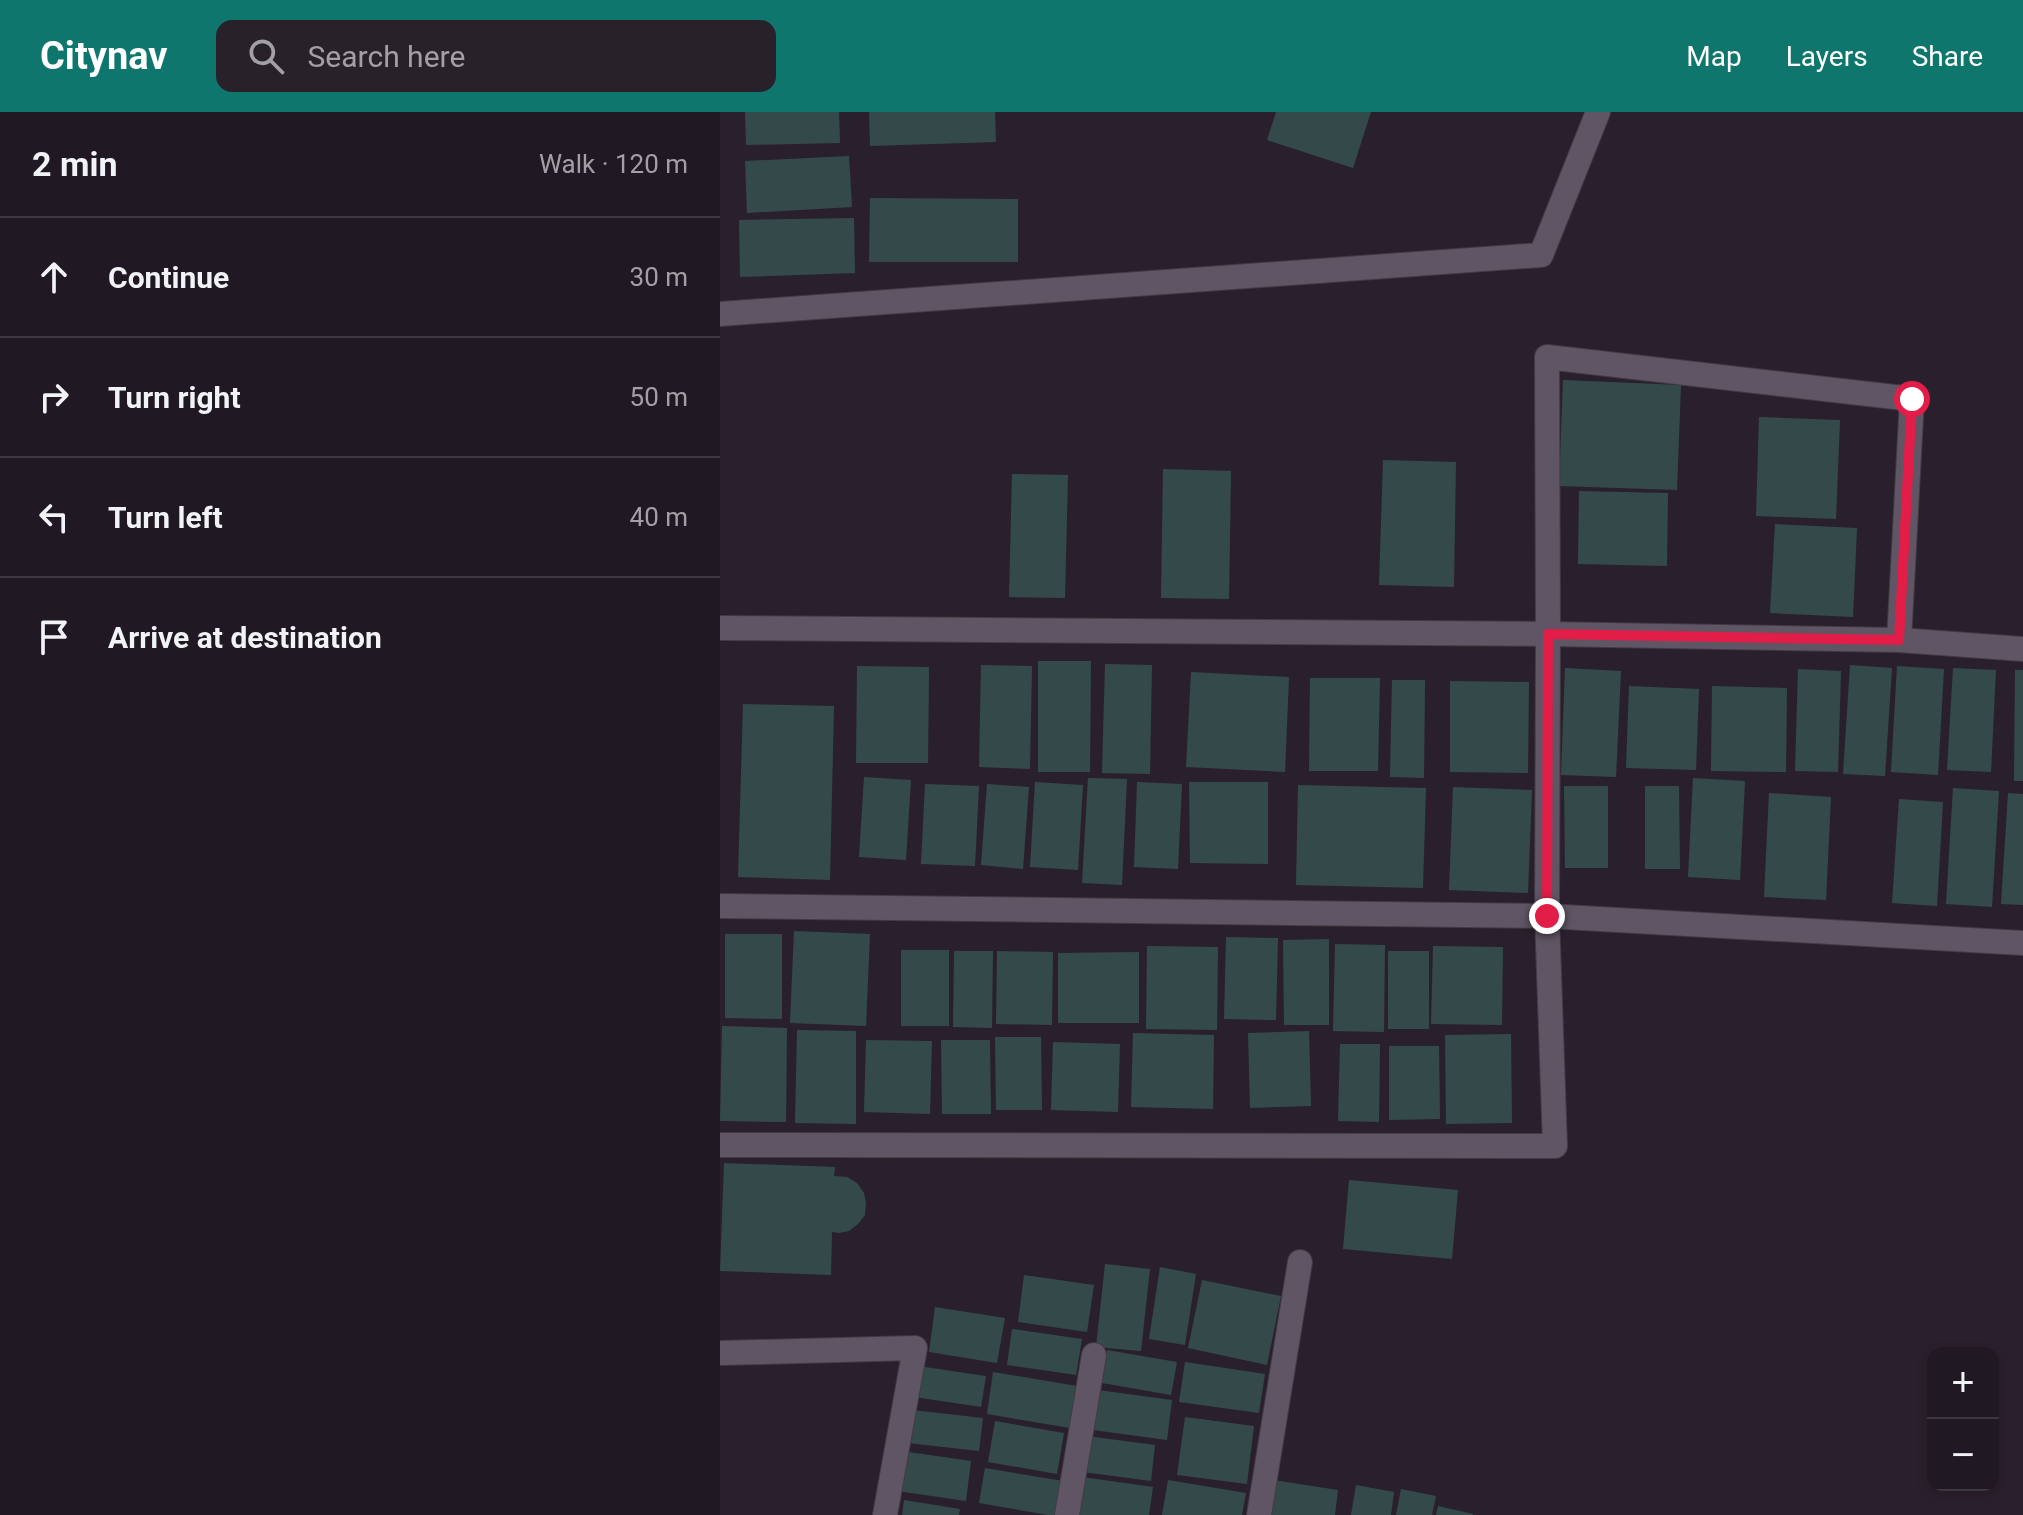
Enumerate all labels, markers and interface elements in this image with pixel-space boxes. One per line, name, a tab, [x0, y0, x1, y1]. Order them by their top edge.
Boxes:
search box	[216, 20, 776, 92]
text: Citynav	[40, 34, 168, 78]
icon: search	[244, 34, 288, 78]
text: Search here	[308, 39, 465, 74]
text: Map	[1686, 40, 1742, 73]
text: Layers	[1786, 40, 1868, 73]
text: Share	[1912, 40, 1983, 73]
text: 2 min	[32, 144, 117, 184]
text: Walk · 120 m	[539, 149, 688, 179]
icon: ahead	[32, 255, 76, 299]
text: Continue	[108, 260, 229, 295]
text: 30 m	[630, 262, 688, 292]
icon: right	[32, 375, 76, 419]
text: Turn right	[108, 380, 241, 415]
route start	[1894, 381, 1930, 417]
text: 50 m	[630, 382, 688, 412]
icon: left	[32, 495, 76, 539]
text: Turn left	[108, 500, 223, 535]
text: 40 m	[630, 502, 688, 532]
icon: arrive	[32, 615, 76, 659]
text: Arrive at destination	[108, 620, 382, 655]
route end	[1529, 898, 1565, 934]
map controls	[1927, 1347, 1999, 1491]
button: +	[1927, 1347, 1999, 1419]
button: −	[1927, 1419, 1999, 1491]

